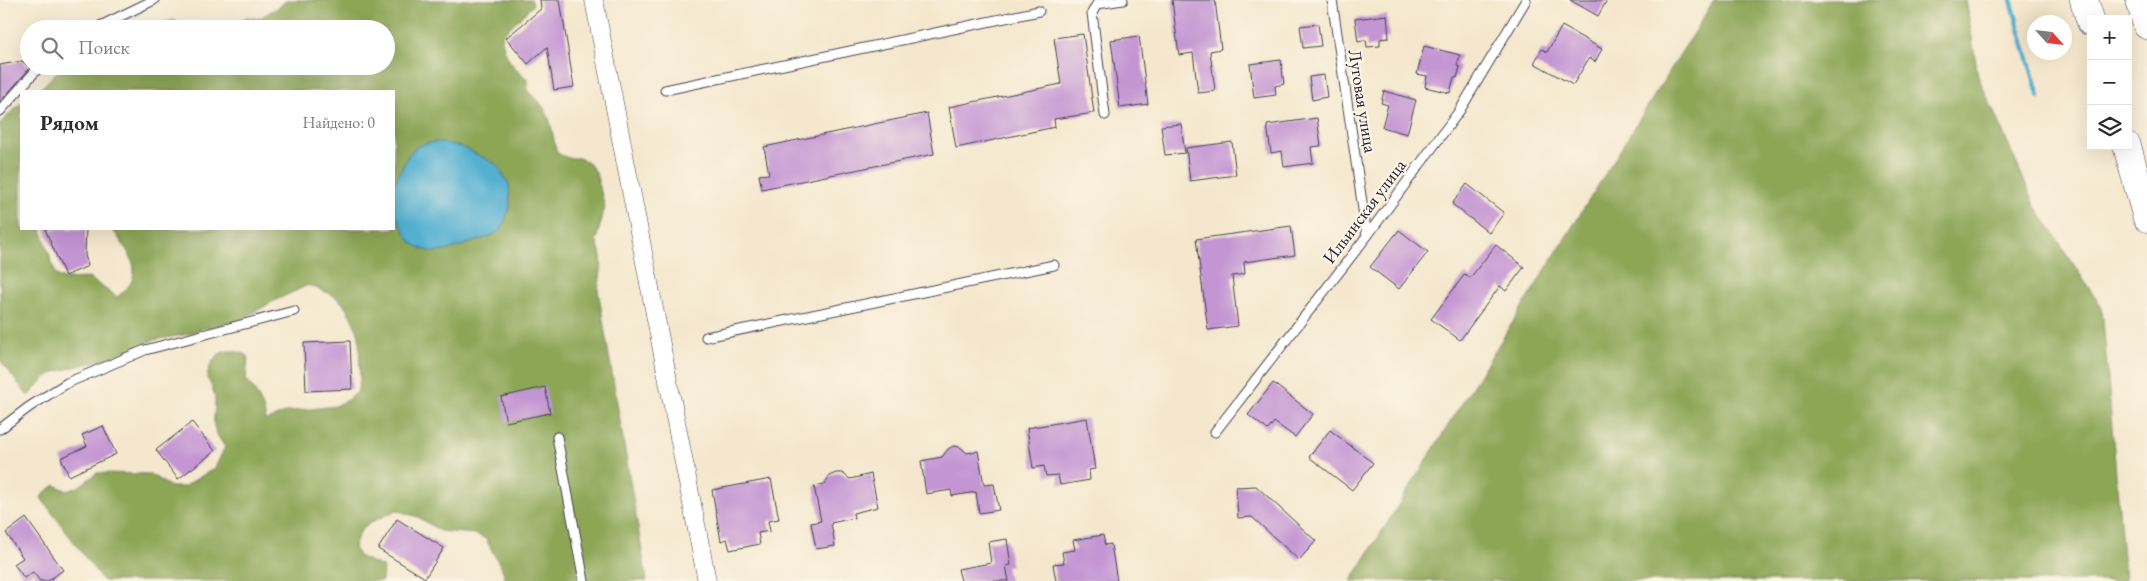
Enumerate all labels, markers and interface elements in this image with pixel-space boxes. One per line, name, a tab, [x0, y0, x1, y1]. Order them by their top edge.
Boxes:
north arrow	[2027, 15, 2072, 60]
map controls	[2087, 15, 2132, 150]
button: +	[2087, 15, 2132, 60]
search box	[20, 20, 395, 75]
icon: search	[38, 34, 66, 62]
text: Поиск	[78, 35, 130, 60]
street label: Луговая улица	[1343, 48, 1383, 155]
button: −	[2087, 60, 2132, 105]
button: layers	[2087, 105, 2132, 150]
text: Рядом	[40, 109, 99, 136]
text: Найдено: 0	[303, 112, 375, 133]
street label: Ильинская улица	[1317, 153, 1411, 268]

